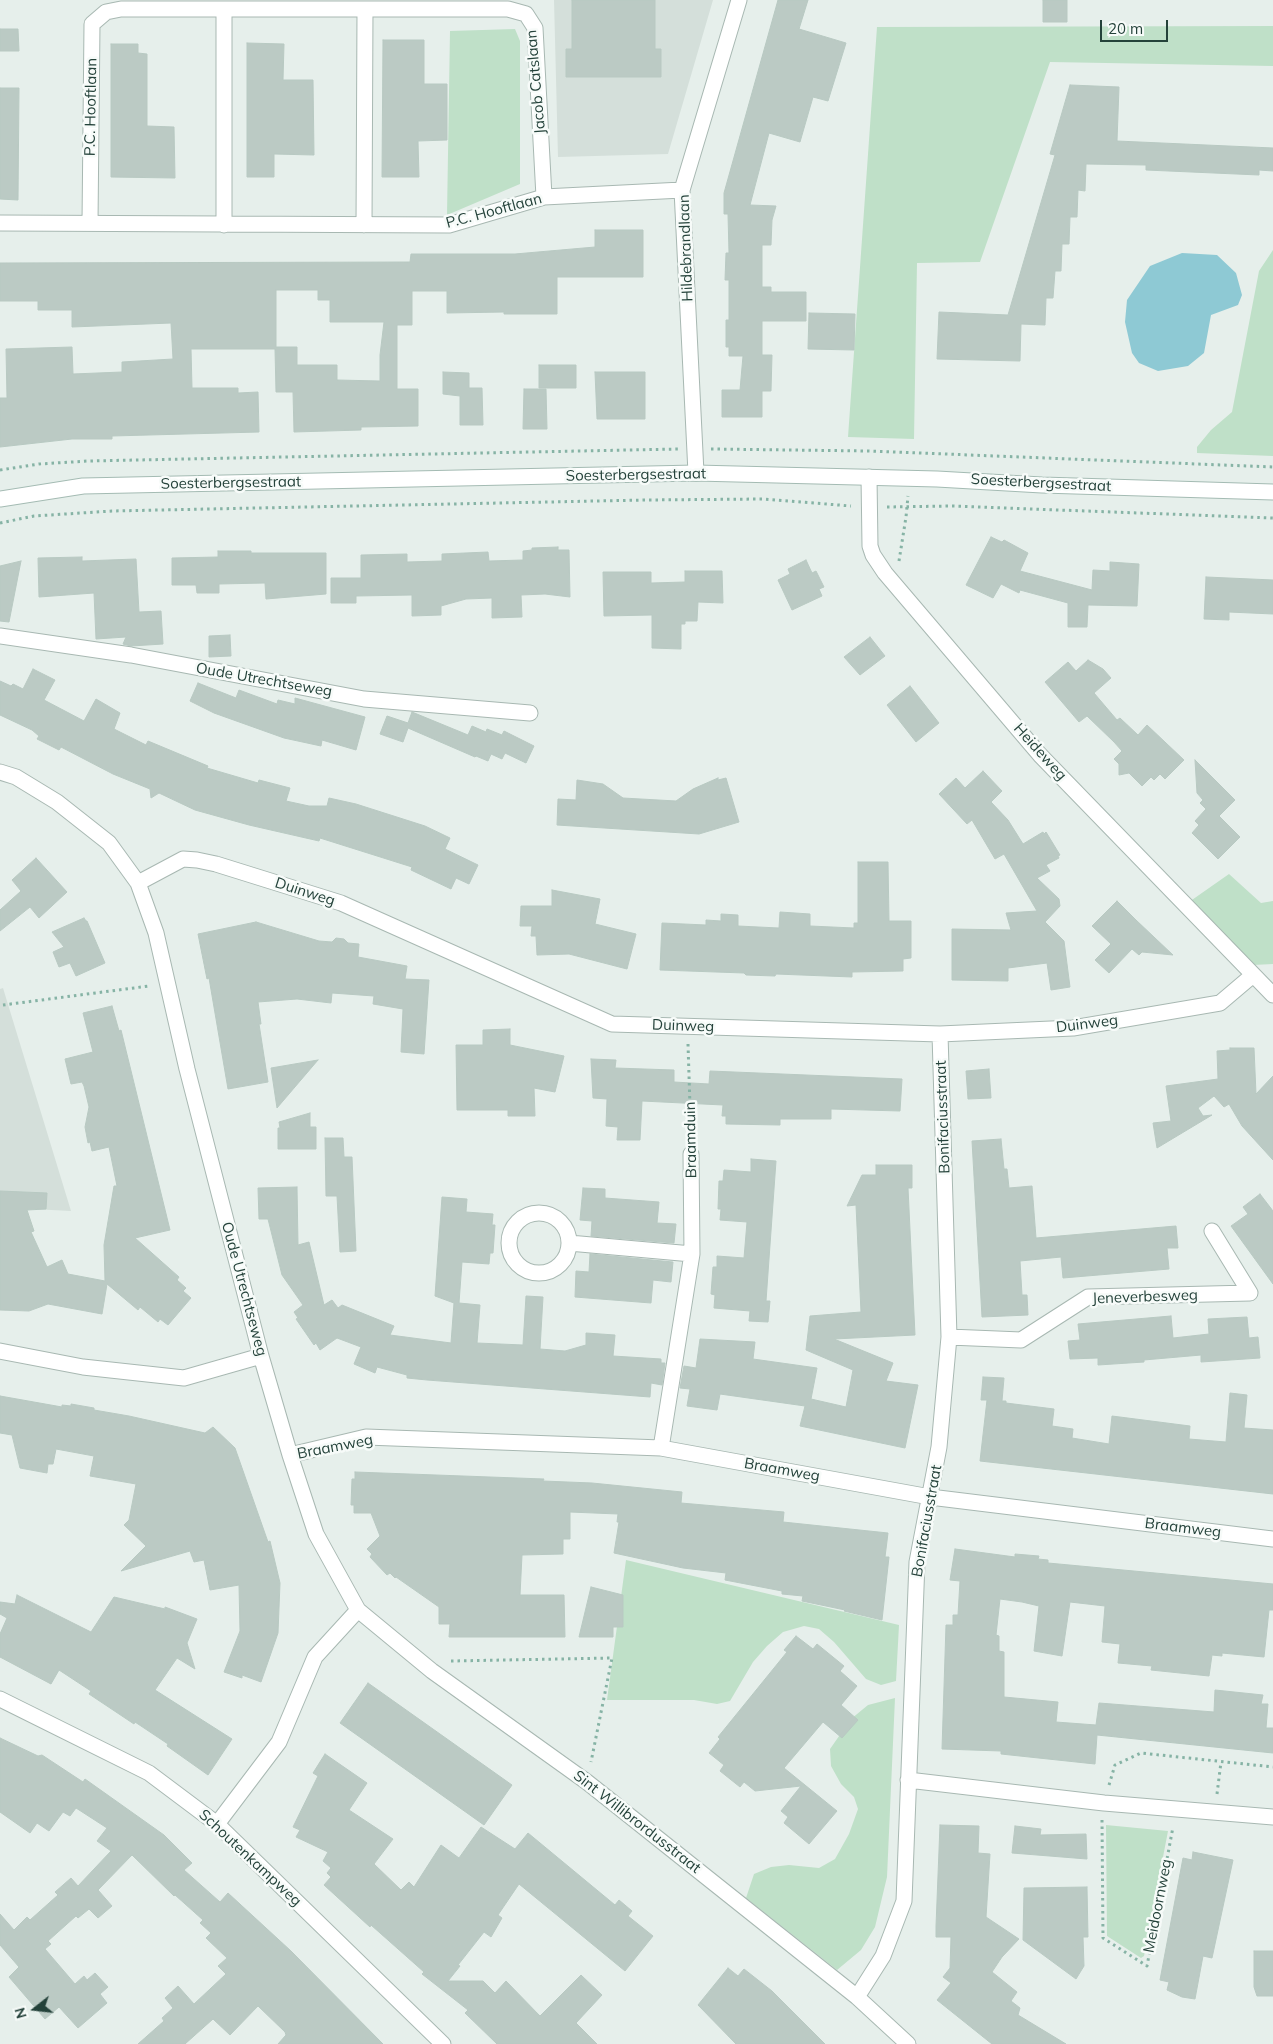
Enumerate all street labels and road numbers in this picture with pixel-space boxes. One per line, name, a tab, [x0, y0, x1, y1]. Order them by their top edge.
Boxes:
street label: Jacob Catslaan	[522, 29, 550, 135]
street label: P.C. Hooftlaan	[81, 58, 101, 156]
street label: P.C. Hooftlaan	[444, 190, 544, 232]
street label: Hildebrandlaan	[675, 194, 697, 302]
street label: Soesterbergsestraat	[566, 465, 706, 485]
street label: Soesterbergsestraat	[970, 470, 1112, 496]
street label: Soesterbergsestraat	[161, 473, 301, 493]
street label: Oude Utrechtseweg	[194, 659, 334, 701]
street label: Heideweg	[1010, 720, 1070, 784]
street label: Duinweg	[273, 874, 337, 910]
street label: Duinweg	[1055, 1011, 1119, 1037]
street label: Duinweg	[652, 1016, 714, 1036]
street label: Bonifaciusstraat	[932, 1060, 954, 1174]
street label: Braamduin	[681, 1101, 701, 1179]
street label: Oude Utrechtseweg	[217, 1220, 271, 1358]
street label: Jeneverbesweg	[1092, 1286, 1198, 1308]
street label: Braamweg	[296, 1431, 374, 1463]
street label: Braamweg	[743, 1454, 821, 1486]
street label: Bonifaciusstraat	[908, 1464, 946, 1578]
street label: Braamweg	[1144, 1514, 1222, 1542]
street label: Sint Willibrordusstraat	[570, 1767, 704, 1877]
street label: Schoutenkampweg	[195, 1806, 305, 1910]
street label: Meidoornweg	[1140, 1858, 1176, 1954]

